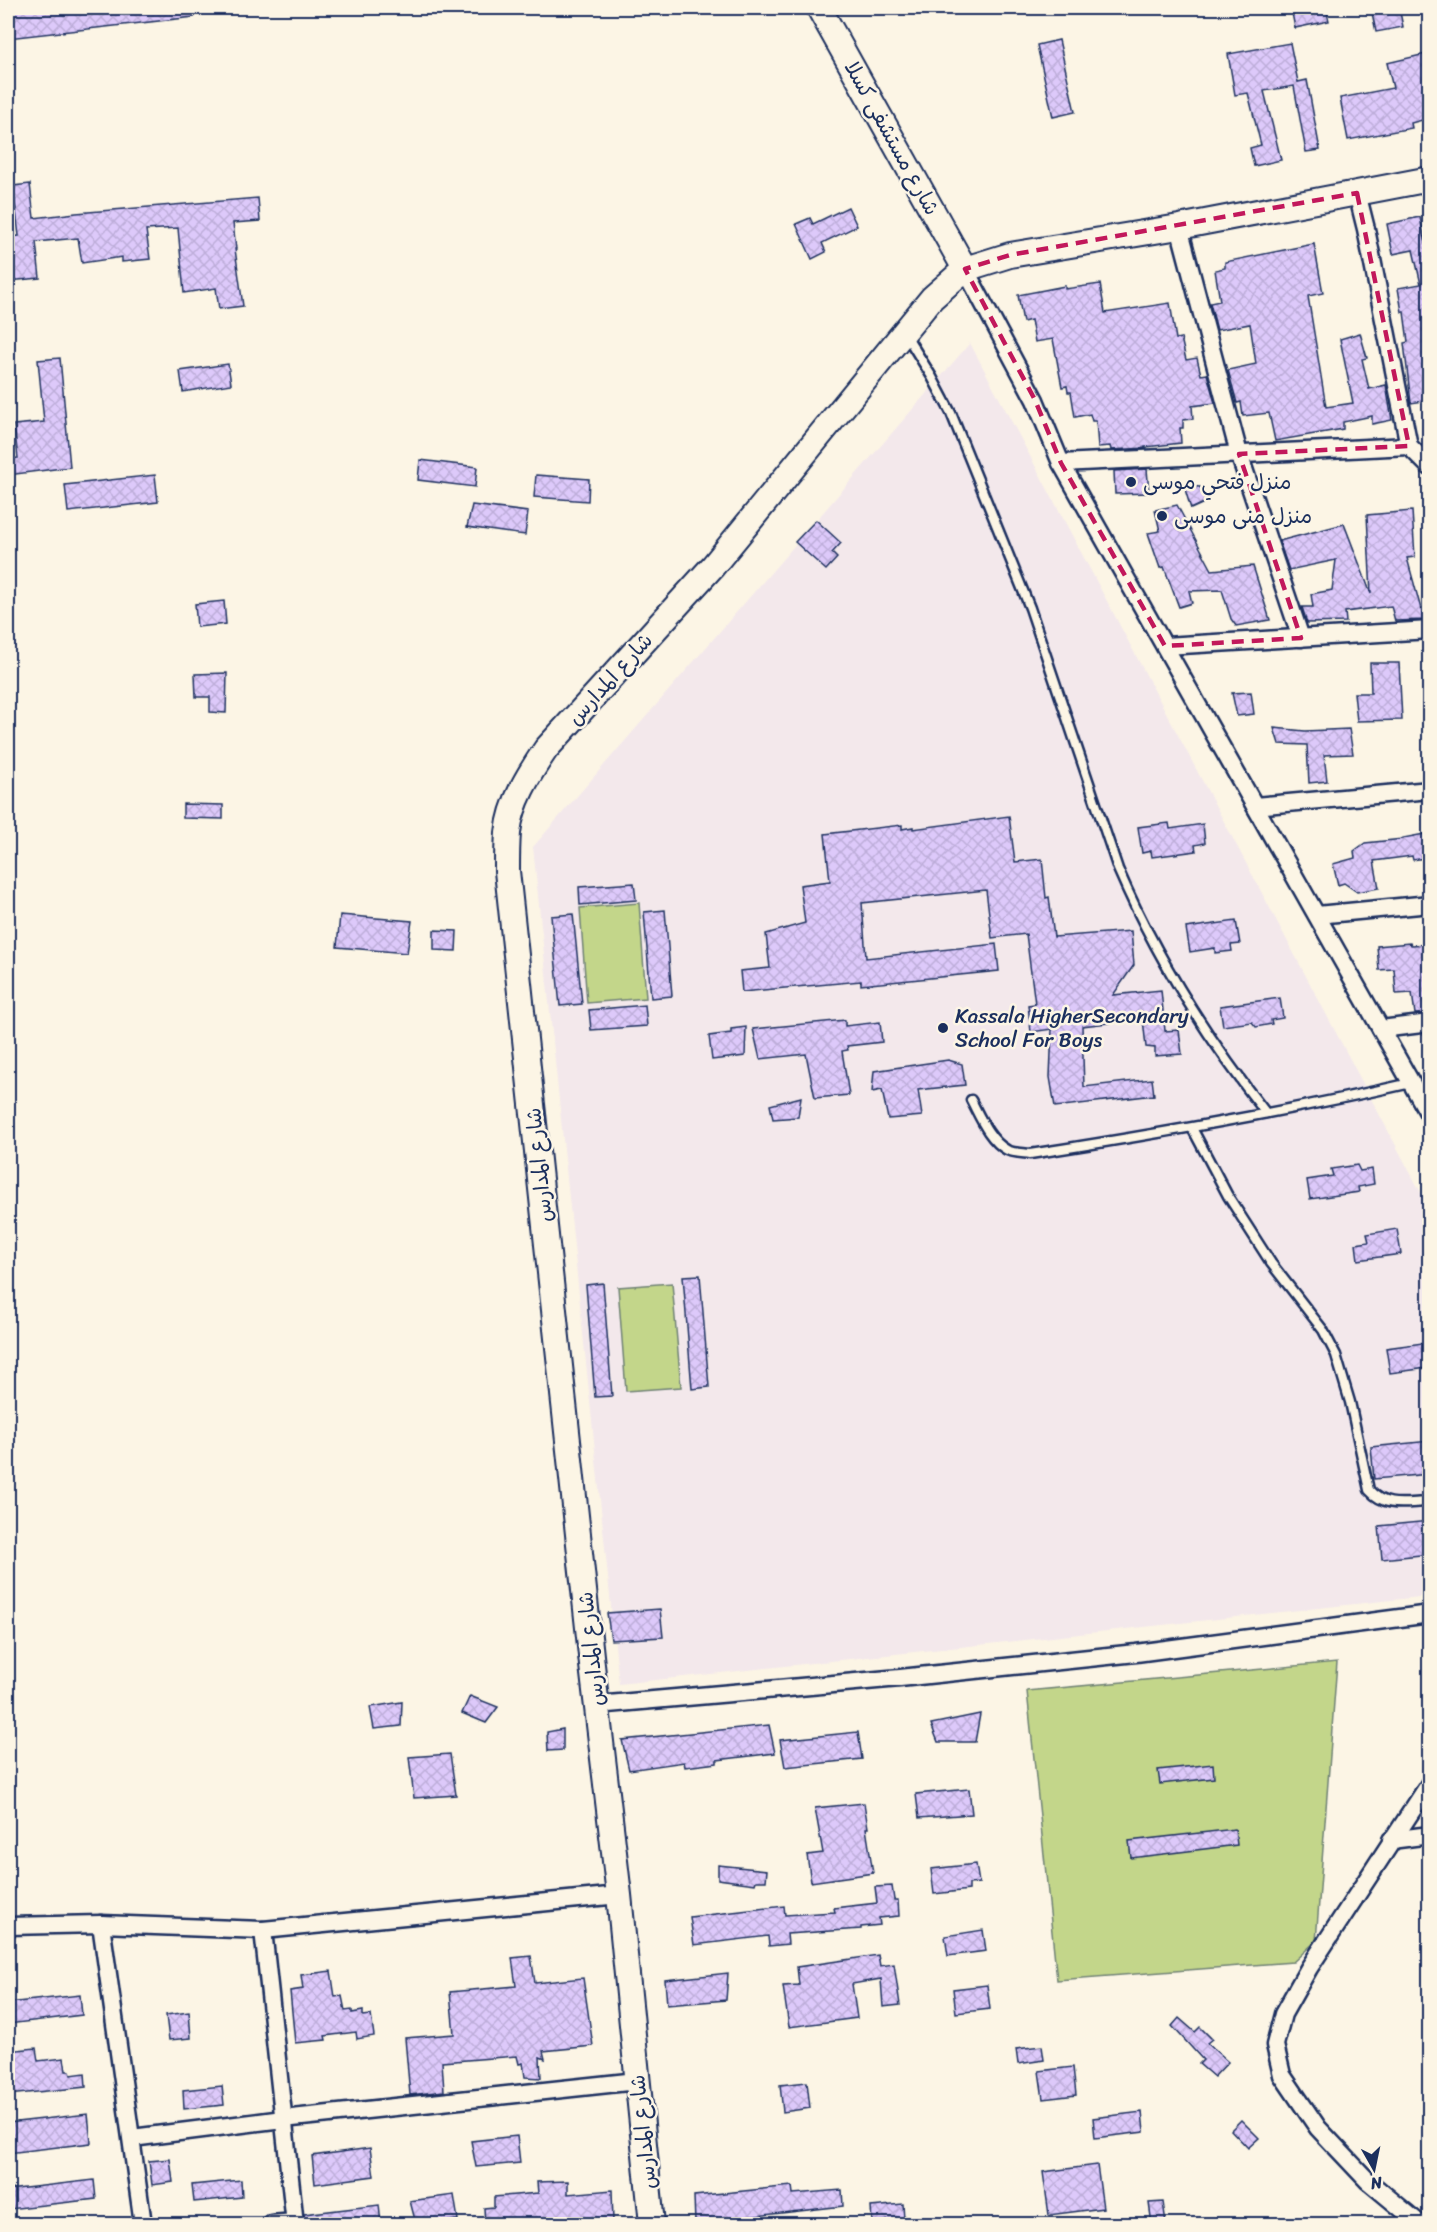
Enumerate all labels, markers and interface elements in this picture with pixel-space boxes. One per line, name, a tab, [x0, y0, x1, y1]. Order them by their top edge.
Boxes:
street label: شارع مستشفى كسلا	[834, 53, 950, 223]
place label: منزل فتحي موسى	[1143, 463, 1291, 501]
marker: منزل فتحي موسى	[1124, 475, 1138, 489]
place label: منزل منى موسى	[1174, 497, 1312, 535]
marker: منزل منى موسى	[1155, 509, 1169, 523]
street label: شارع المدارس	[557, 623, 663, 735]
place label: Kassala HigherSecondary School For Boys	[955, 997, 1189, 1059]
marker: Kassala HigherSecondary School For Boys	[936, 1021, 950, 1035]
street label: شارع المدارس	[514, 1106, 564, 1224]
street label: شارع المدارس	[566, 1590, 616, 1708]
street label: شارع المدارس	[618, 2073, 668, 2191]
north arrow	[1344, 2139, 1404, 2199]
text: N	[1368, 2168, 1385, 2199]

